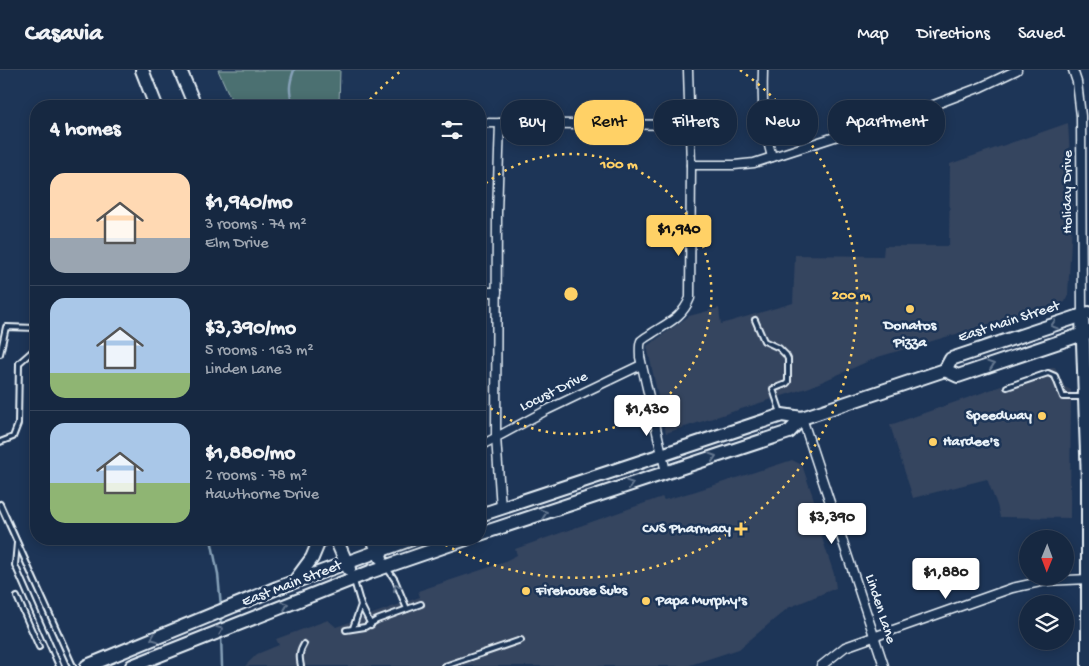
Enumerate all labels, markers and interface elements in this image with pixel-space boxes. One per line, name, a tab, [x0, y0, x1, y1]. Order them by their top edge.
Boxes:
text: Casavia	[25, 20, 103, 49]
text: Map	[857, 24, 889, 45]
text: Directions	[917, 24, 990, 45]
text: Saved	[1018, 24, 1064, 45]
chip: Buy	[501, 100, 564, 145]
chip: Rent	[574, 100, 644, 145]
chip: Filters	[654, 100, 737, 145]
chip: New	[747, 100, 818, 145]
chip: Apartment	[828, 100, 945, 145]
icon: filters	[438, 116, 466, 144]
text: 4 homes	[50, 118, 121, 143]
street label: Holiday Drive	[1059, 150, 1077, 234]
text: 100 m	[599, 156, 638, 174]
text: $1,940/mo	[205, 191, 293, 216]
icon: home	[90, 193, 150, 253]
pin: $1,940	[638, 214, 720, 257]
text: 3 rooms · 74 m²	[205, 216, 307, 235]
text: $1,940	[657, 221, 701, 240]
text: Elm Drive	[205, 235, 269, 254]
centre of rings	[562, 285, 580, 303]
text: 200 m	[832, 287, 871, 305]
street label: East Main Street	[956, 297, 1064, 347]
marker: Donatos Pizza	[904, 303, 916, 315]
text: $3,390/mo	[205, 317, 296, 342]
place label: Donatos Pizza	[882, 317, 938, 352]
icon: home	[90, 318, 150, 378]
one-way arrow	[1050, 319, 1058, 329]
text: 5 rooms · 163 m²	[205, 342, 314, 361]
one-way arrow	[986, 360, 995, 370]
text: Linden Lane	[205, 361, 282, 380]
street label: Locust Drive	[517, 368, 591, 416]
pin: $1,430	[606, 394, 688, 437]
text: $1,430	[625, 401, 669, 420]
place label: Speedway	[966, 407, 1033, 425]
marker: Speedway	[1036, 410, 1048, 422]
place label: Hardee's	[943, 433, 1000, 451]
marker: Hardee's	[927, 436, 939, 448]
text: $1,880/mo	[205, 442, 295, 467]
icon: home	[90, 443, 150, 503]
one-way arrow	[708, 453, 716, 463]
text: 2 rooms · 78 m²	[205, 467, 307, 486]
one-way arrow	[625, 480, 633, 490]
text: Hawthorne Drive	[205, 486, 319, 505]
pin: $3,390	[791, 502, 873, 545]
one-way arrow	[539, 509, 548, 519]
text: $3,390	[809, 509, 855, 528]
place label: CVS Pharmacy	[642, 520, 732, 538]
marker: CVS Pharmacy	[735, 523, 747, 535]
north arrow	[1019, 530, 1074, 585]
map controls	[1019, 530, 1074, 650]
street label: East Main Street	[240, 556, 346, 611]
pin: $1,880	[905, 558, 987, 600]
text: $1,880	[923, 564, 969, 583]
street label: Linden Lane	[860, 572, 900, 646]
place label: Firehouse Subs	[535, 582, 629, 600]
one-way arrow	[393, 583, 404, 592]
marker: Firehouse Subs	[520, 585, 532, 597]
place label: Papa Murphy's	[655, 592, 748, 610]
marker: Papa Murphy's	[640, 595, 652, 607]
button: layers	[1019, 595, 1074, 650]
one-way arrow	[280, 601, 288, 611]
one-way arrow	[215, 626, 224, 637]
one-way arrow	[150, 631, 159, 642]

